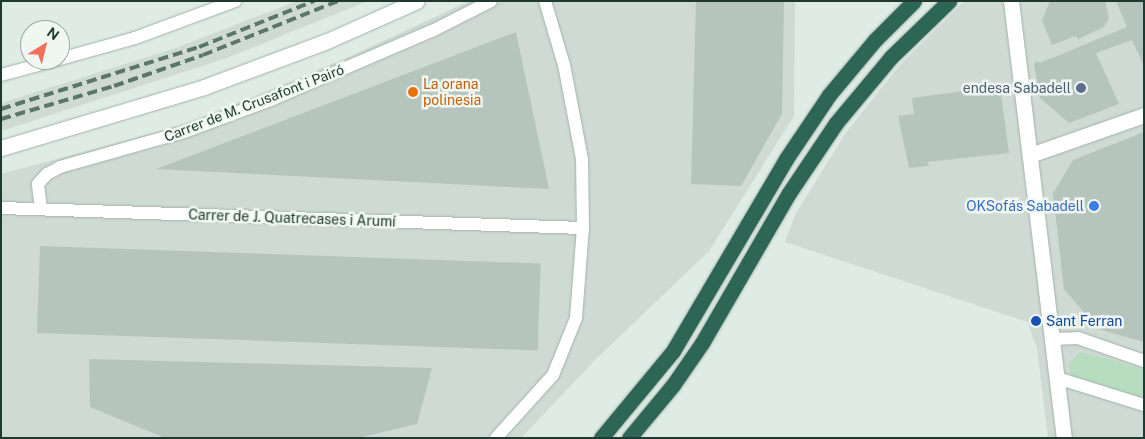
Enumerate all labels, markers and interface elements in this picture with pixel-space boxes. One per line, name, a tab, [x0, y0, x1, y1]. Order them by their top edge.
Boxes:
north arrow	[20, 20, 70, 70]
text: N	[44, 24, 62, 43]
street label: Carrer de M. Crusafont i Pairó	[162, 61, 346, 145]
place label: La orana polinesia	[423, 76, 481, 108]
place label: endesa Sabadell	[963, 80, 1071, 96]
marker: endesa Sabadell	[1075, 82, 1087, 94]
marker: La orana polinesia	[407, 86, 419, 98]
place label: OKSofás Sabadell	[966, 198, 1084, 214]
marker: OKSofás Sabadell	[1088, 200, 1100, 212]
street label: Carrer de J. Quatrecases i Arumí	[188, 206, 396, 230]
place label: Sant Ferran	[1046, 313, 1122, 329]
marker: Sant Ferran	[1030, 315, 1042, 327]

